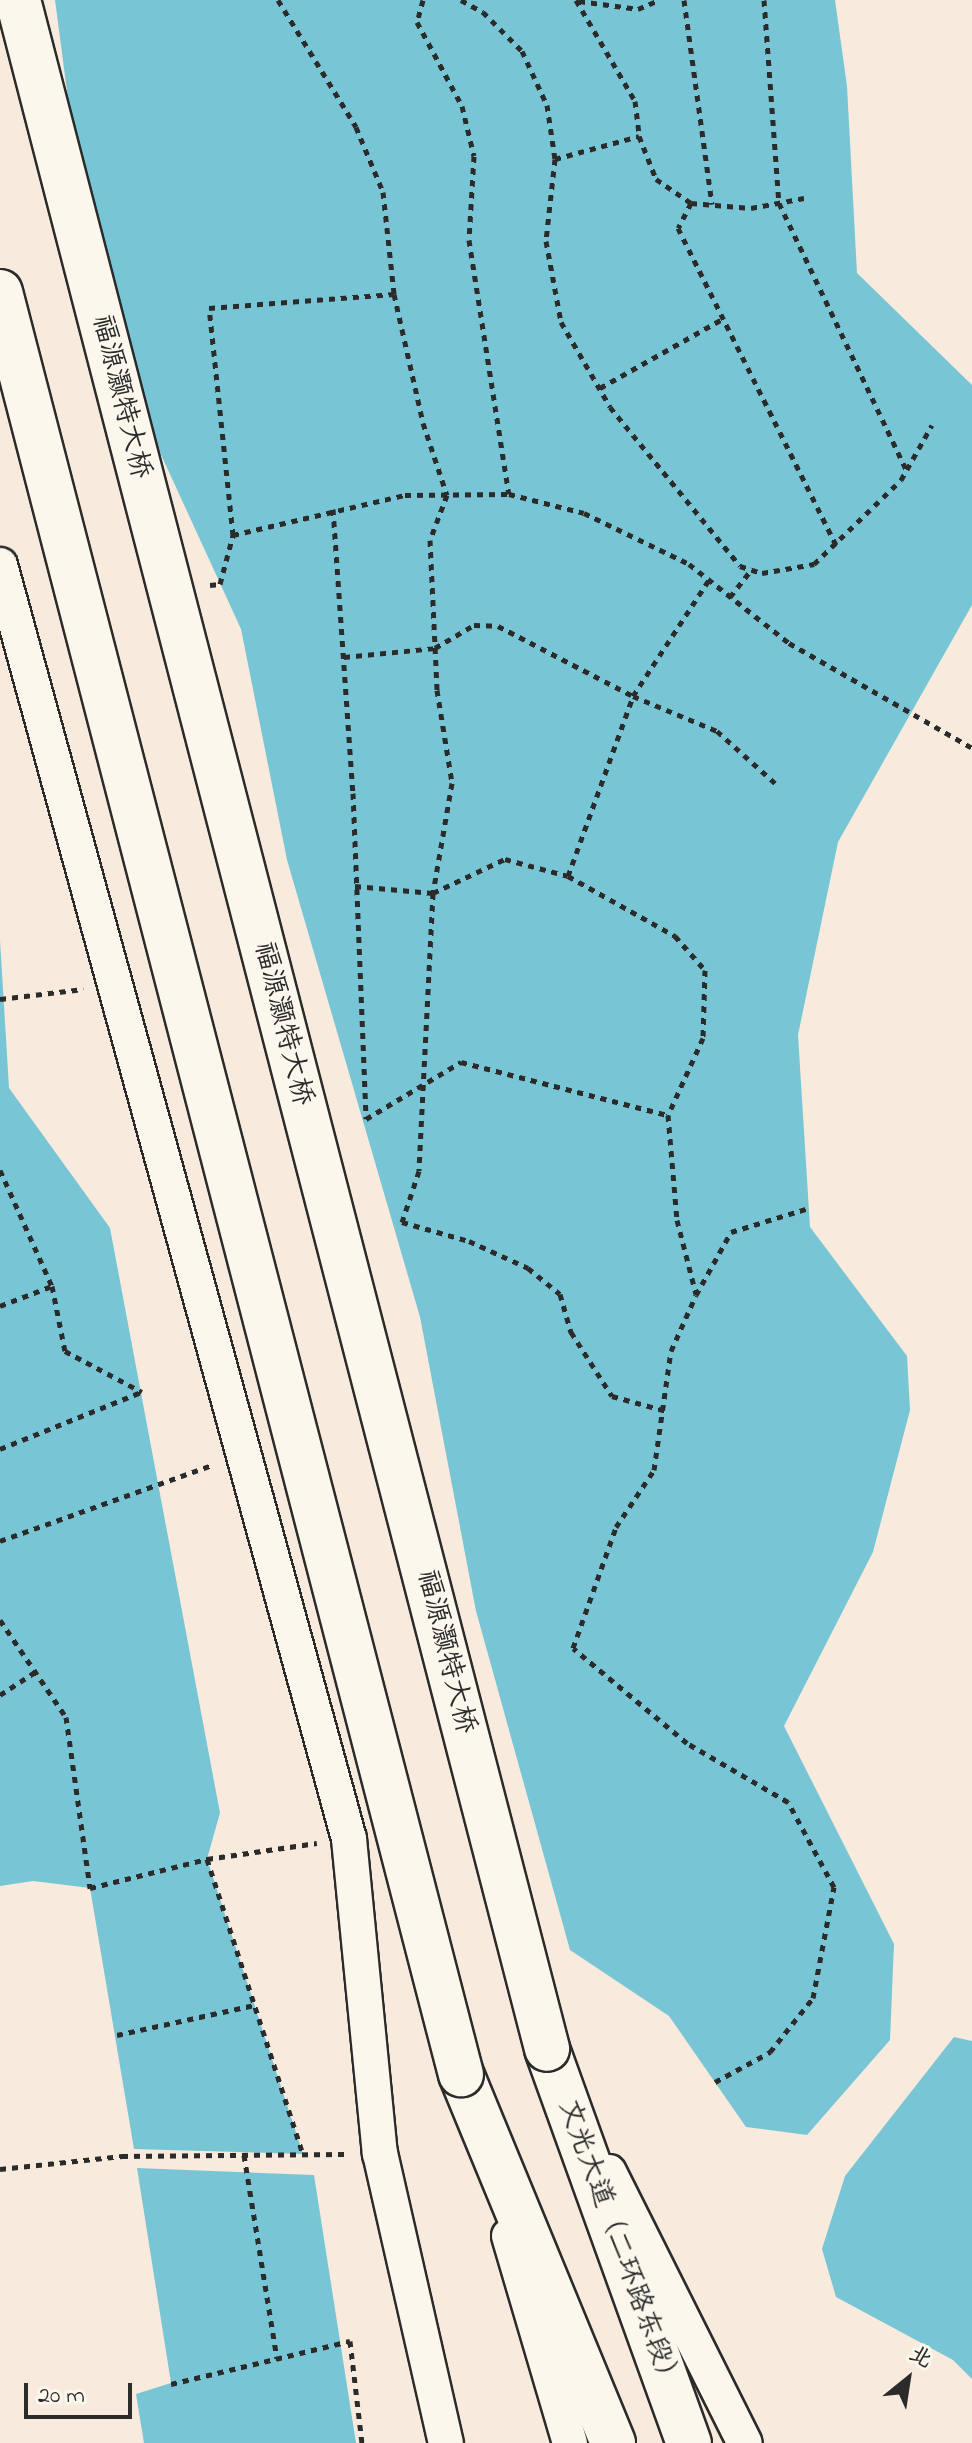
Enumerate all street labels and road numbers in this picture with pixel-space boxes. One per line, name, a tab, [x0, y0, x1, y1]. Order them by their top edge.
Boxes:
street label: 福源灏特大桥	[83, 311, 157, 483]
street label: 福源灏特大桥	[245, 938, 319, 1110]
street label: 福源灏特大桥	[408, 1566, 482, 1738]
street label: 文光大道（二环路东段）	[550, 2096, 686, 2396]

